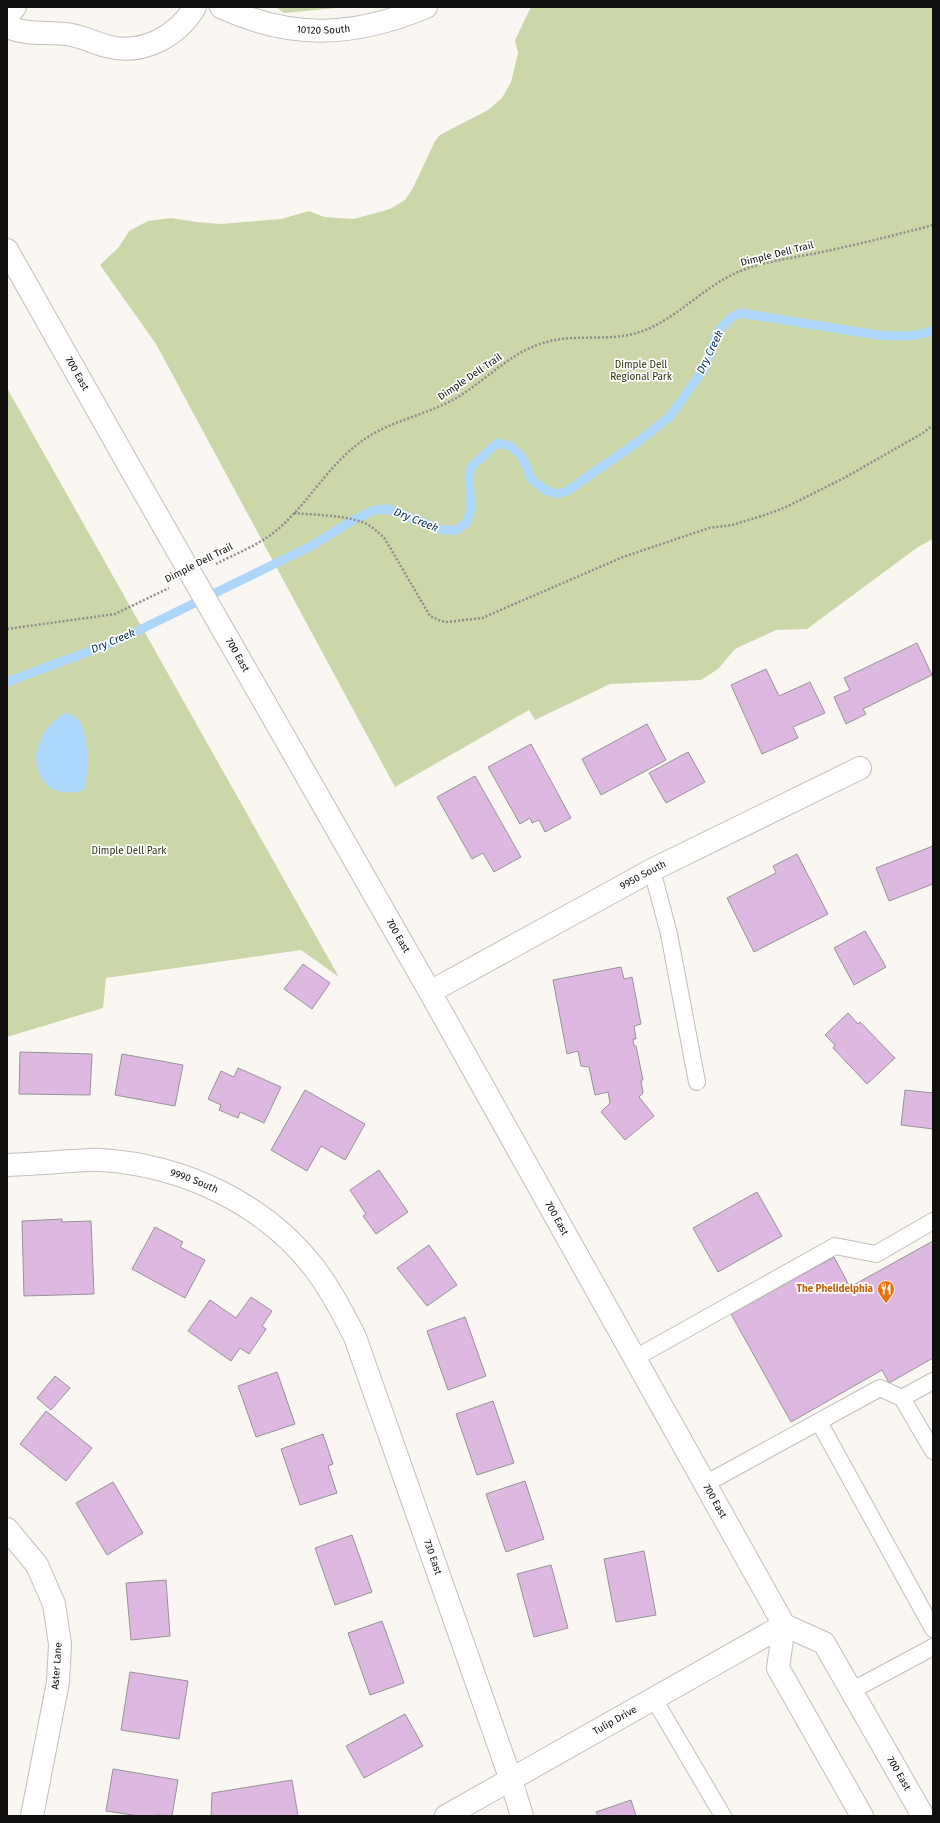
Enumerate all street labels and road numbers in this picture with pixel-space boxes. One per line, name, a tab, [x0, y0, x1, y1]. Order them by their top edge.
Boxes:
street label: 10120 South	[296, 23, 351, 37]
street label: Dimple Dell Trail	[739, 239, 815, 269]
street label: Dimple Dell Trail	[436, 351, 504, 403]
street label: 700 East	[63, 355, 91, 393]
street label: Dimple Dell Trail	[163, 541, 235, 585]
street label: 700 East	[223, 636, 252, 674]
street label: 9950 South	[618, 858, 668, 892]
street label: 700 East	[384, 917, 413, 955]
street label: 9990 South	[169, 1167, 220, 1196]
street label: 700 East	[542, 1199, 571, 1238]
street label: 700 East	[701, 1482, 729, 1521]
street label: 730 East	[421, 1538, 444, 1577]
street label: Aster Lane	[49, 1642, 65, 1690]
street label: Tulip Drive	[591, 1703, 639, 1738]
street label: 700 East	[884, 1754, 913, 1793]

